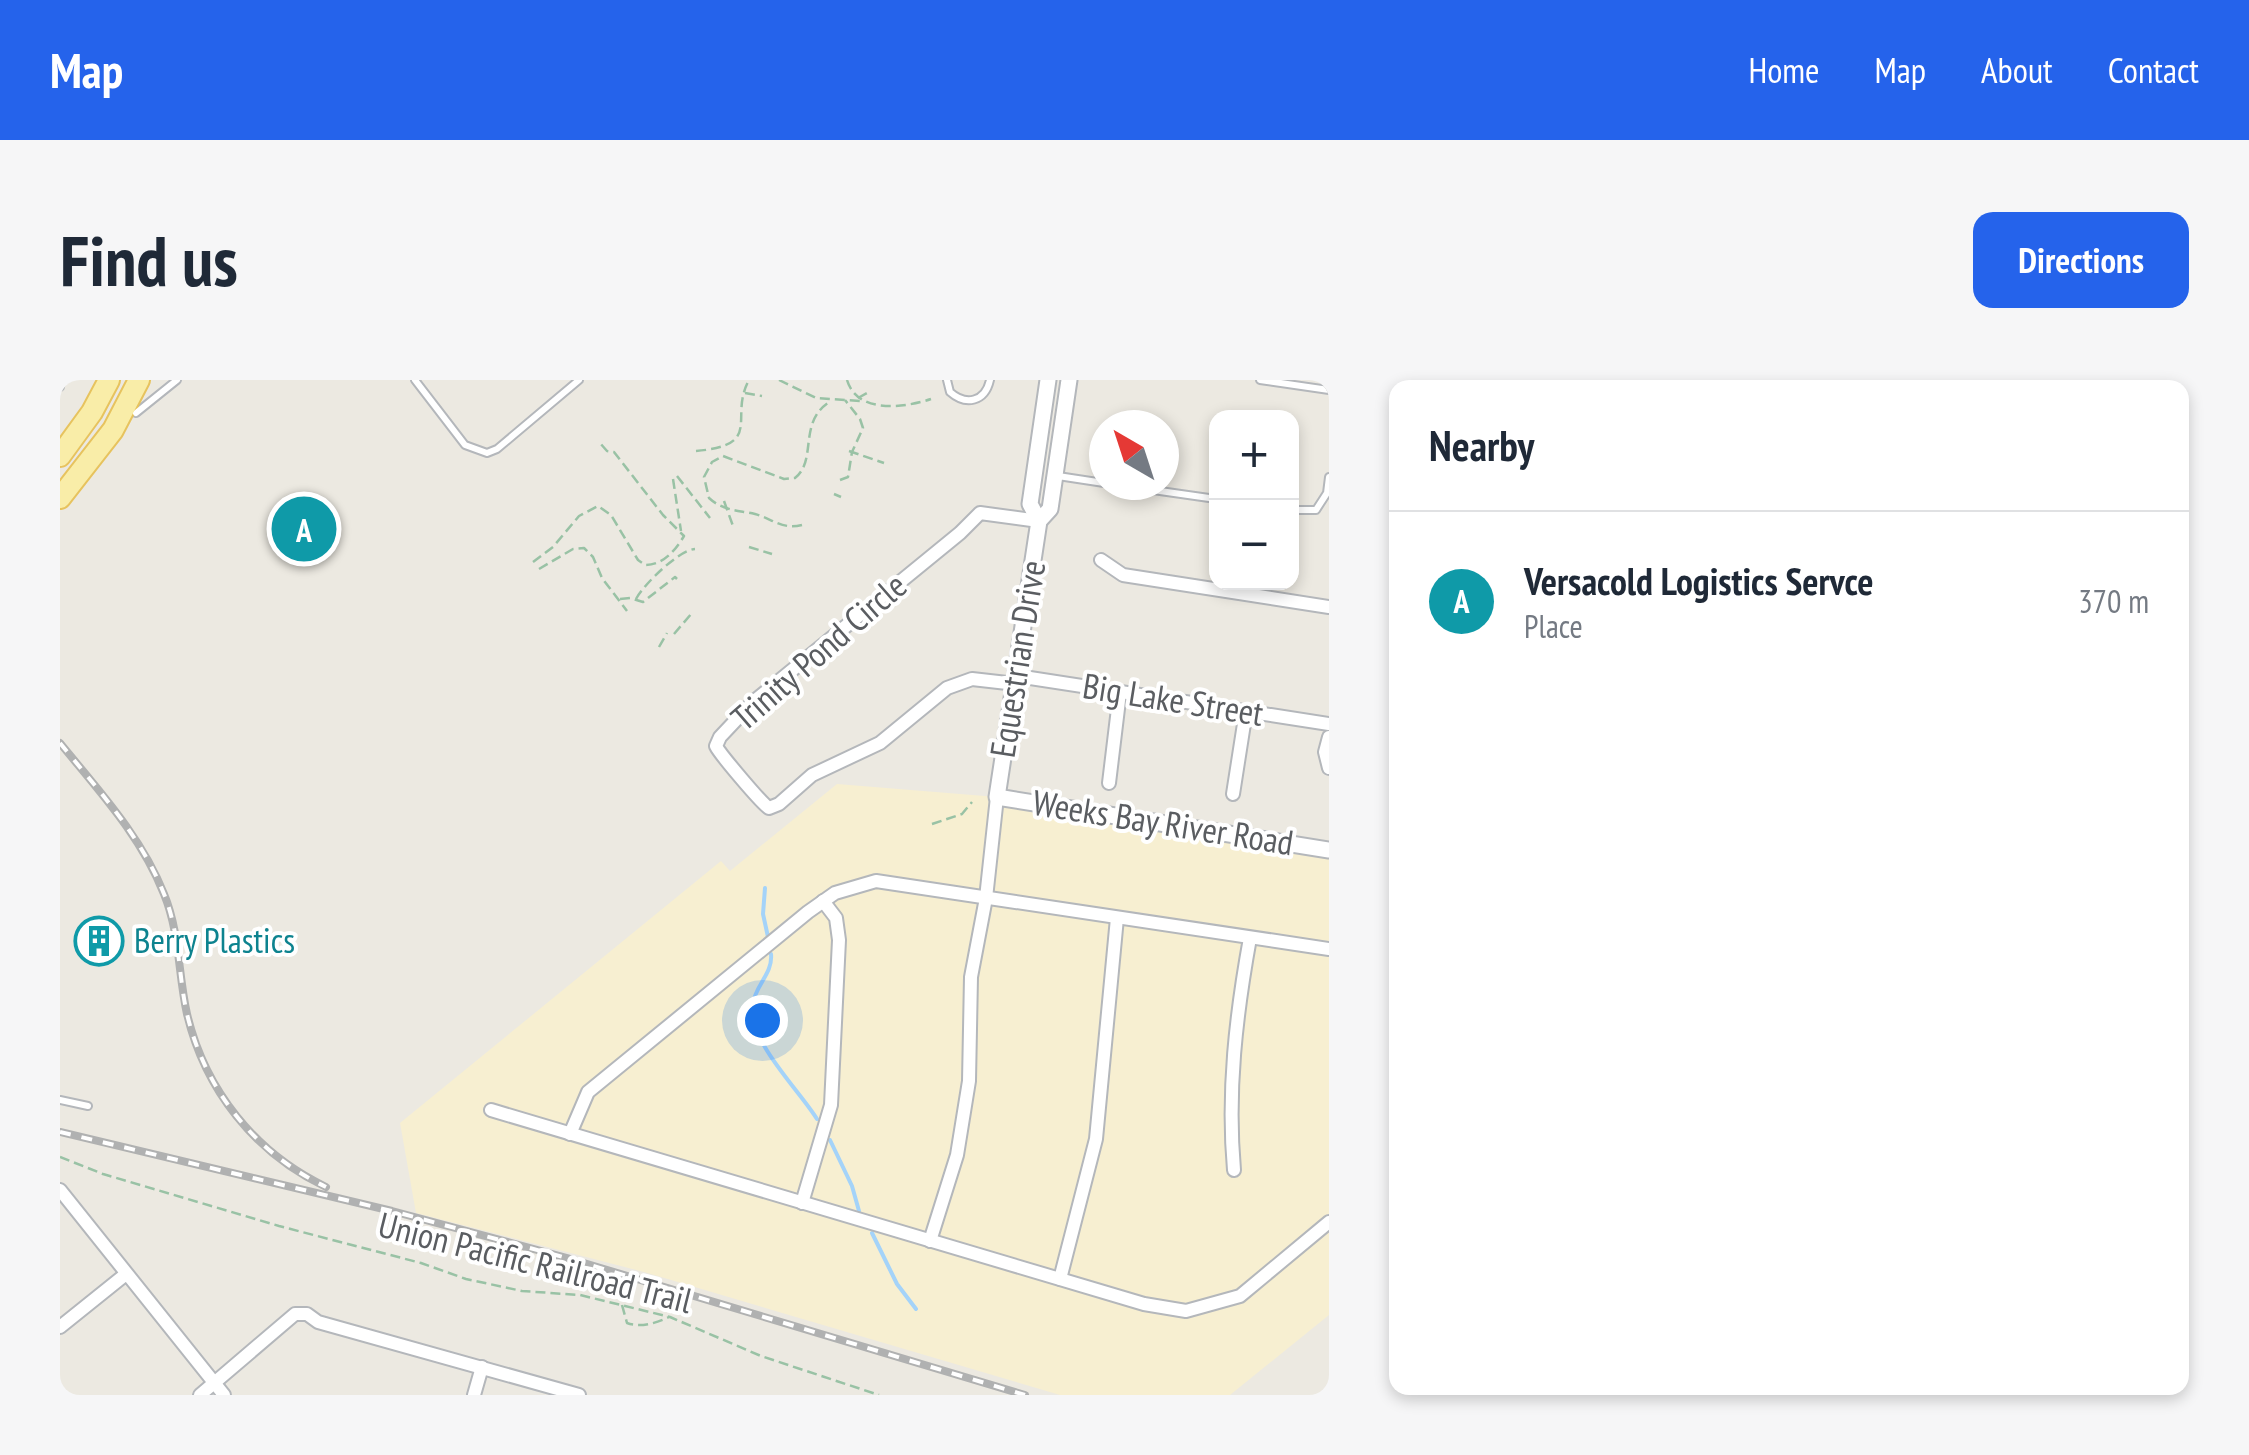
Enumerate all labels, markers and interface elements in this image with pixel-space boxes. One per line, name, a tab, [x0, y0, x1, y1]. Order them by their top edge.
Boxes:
text: Map	[50, 39, 123, 101]
text: Home	[1748, 47, 1820, 93]
text: Map	[1875, 47, 1926, 93]
text: About	[1981, 47, 2053, 93]
text: Contact	[2108, 47, 2199, 93]
button: Directions	[1973, 212, 2189, 308]
text: Find us	[60, 215, 238, 305]
north arrow	[1089, 410, 1179, 500]
map controls	[1209, 410, 1299, 590]
button: +	[1209, 410, 1299, 500]
text: Nearby	[1429, 418, 1534, 473]
pin: A	[272, 492, 336, 566]
button: −	[1209, 500, 1299, 590]
text: Versacold Logistics Servce	[1524, 556, 1874, 605]
street label: Equestrian Drive	[979, 557, 1055, 761]
street label: Trinity Pond Circle	[721, 562, 916, 740]
text: A	[1453, 580, 1470, 622]
text: 370 m	[2078, 580, 2149, 622]
text: Place	[1524, 605, 1583, 647]
street label: Big Lake Street	[1080, 662, 1267, 736]
street label: Weeks Bay River Road	[1030, 779, 1297, 865]
building icon: Berry Plastics	[73, 915, 125, 967]
place label: Berry Plastics	[134, 917, 295, 963]
your location	[737, 995, 788, 1046]
street label: Union Pacific Railroad Trail	[374, 1201, 697, 1323]

